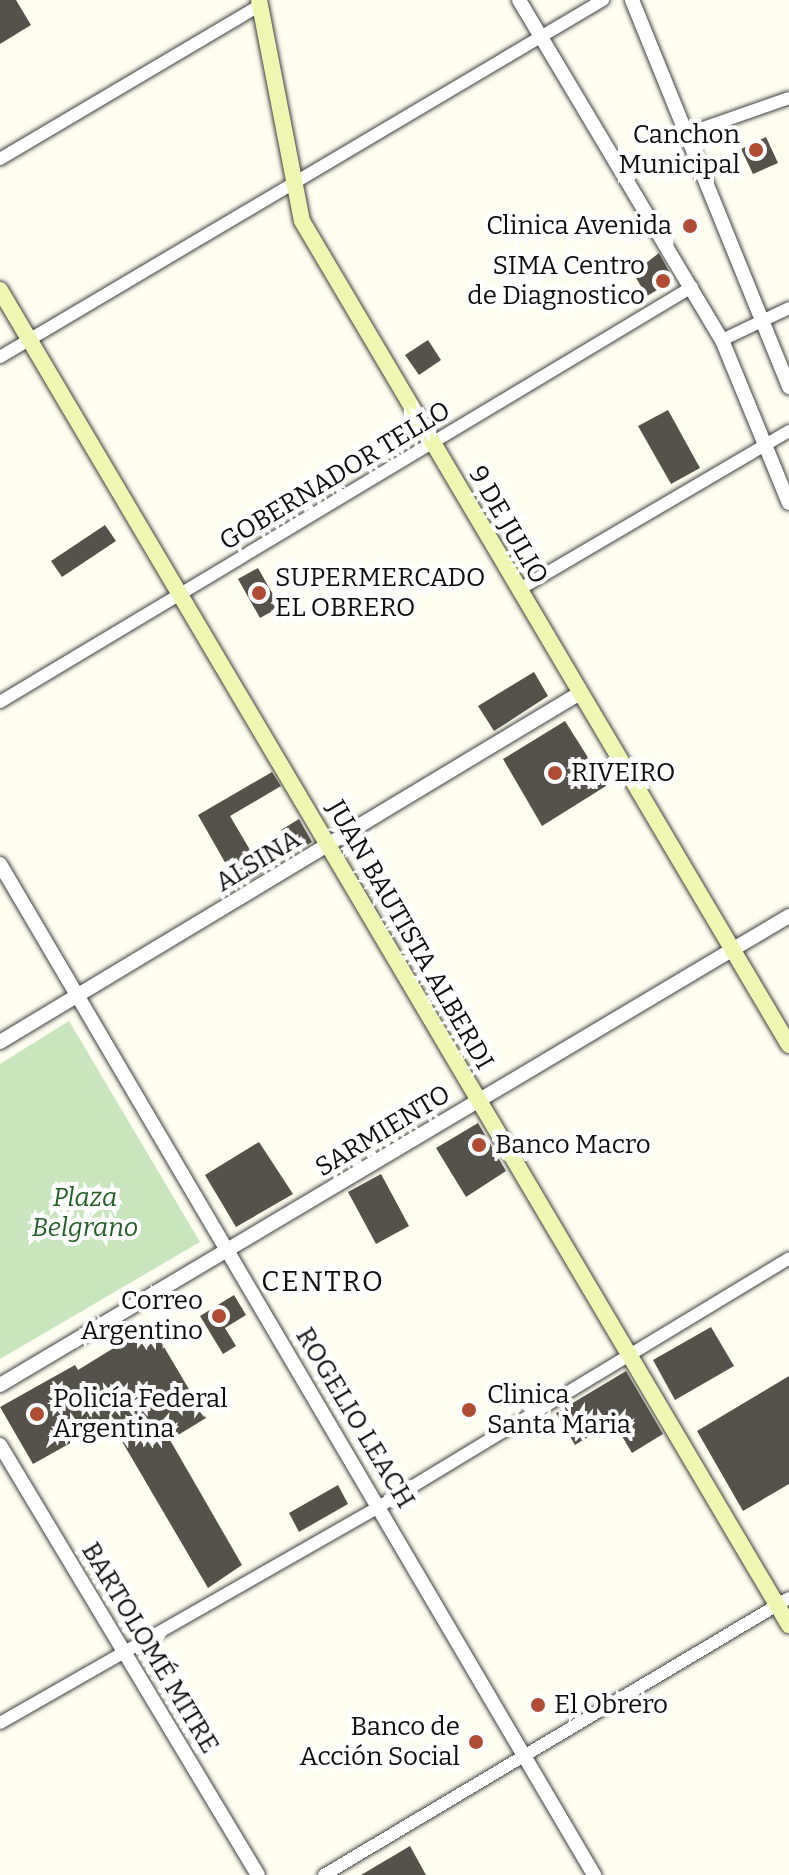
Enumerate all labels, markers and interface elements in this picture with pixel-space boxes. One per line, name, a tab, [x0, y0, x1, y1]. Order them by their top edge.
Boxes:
place label: Canchon Municipal	[619, 119, 740, 180]
marker: Canchon Municipal	[747, 141, 765, 159]
place label: Clinica Avenida	[486, 210, 672, 242]
marker: Clinica Avenida	[679, 215, 701, 237]
place label: SIMA Centro de Diagnostico	[467, 250, 645, 312]
marker: SIMA Centro de Diagnostico	[652, 270, 674, 292]
street label: GOBERNADOR TELLO	[214, 395, 456, 557]
street label: 9 DE JULIO	[462, 460, 554, 590]
place label: SUPERMERCADO EL OBRERO	[275, 562, 485, 624]
marker: SUPERMERCADO EL OBRERO	[250, 584, 268, 602]
place label: RIVEIRO	[571, 757, 675, 789]
marker: RIVEIRO	[546, 764, 564, 782]
street label: JUAN BAUTISTA ALBERDI	[320, 795, 500, 1075]
street label: ALSINA	[210, 824, 306, 898]
street label: SARMIENTO	[310, 1079, 456, 1183]
place label: Banco Macro	[495, 1129, 651, 1161]
marker: Banco Macro	[470, 1136, 488, 1154]
park label: Plaza Belgrano	[32, 1182, 138, 1244]
district label: CENTRO	[261, 1265, 385, 1299]
place label: Correo Argentino	[81, 1285, 203, 1346]
marker: Correo Argentino	[210, 1307, 228, 1325]
street label: ROGELIO LEACH	[289, 1322, 421, 1514]
place label: Clinica Santa Maria	[487, 1379, 631, 1440]
place label: Policía Federal Argentina	[53, 1383, 228, 1444]
marker: Clinica Santa Maria	[458, 1399, 480, 1421]
marker: Policía Federal Argentina	[28, 1405, 46, 1423]
street label: BARTOLOMÉ MITRE	[75, 1537, 225, 1759]
place label: El Obrero	[554, 1689, 668, 1721]
marker: El Obrero	[529, 1696, 547, 1714]
place label: Banco de Acción Social	[300, 1711, 460, 1772]
marker: Banco de Acción Social	[467, 1733, 485, 1751]

